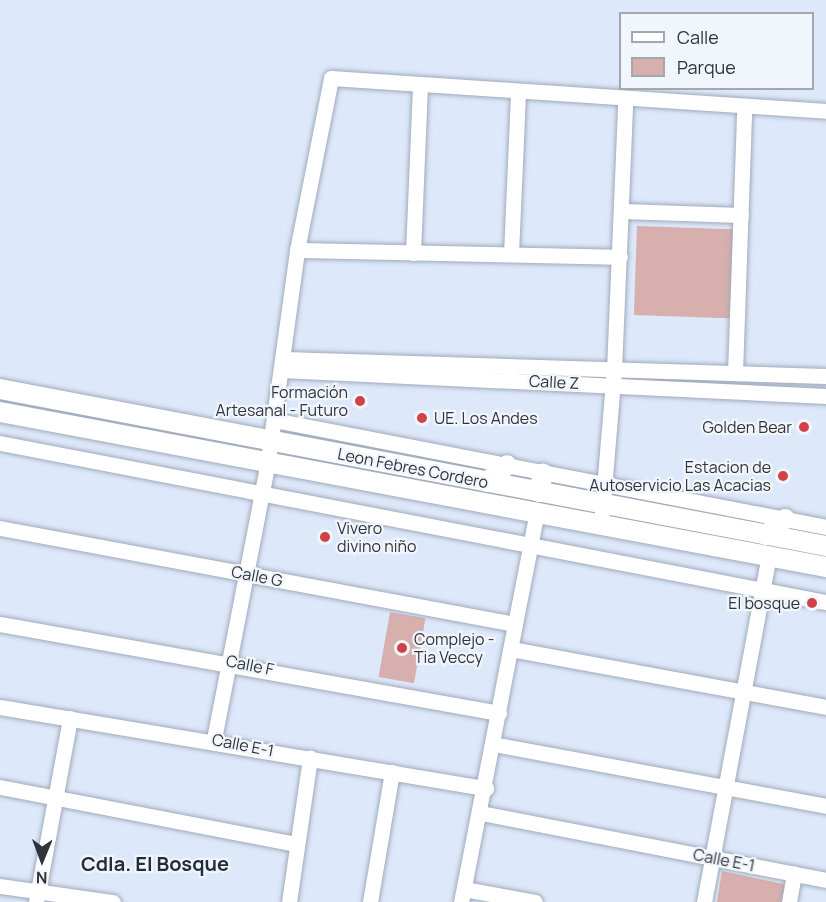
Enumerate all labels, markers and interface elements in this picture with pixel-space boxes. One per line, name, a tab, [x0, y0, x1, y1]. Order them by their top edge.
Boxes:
legend	[619, 12, 814, 90]
text: Calle	[677, 25, 719, 49]
text: Parque	[677, 55, 736, 79]
street label: Calle Z	[528, 371, 580, 393]
place label: Formación Artesanal - Futuro	[216, 382, 348, 420]
marker: Formación Artesanal - Futuro	[353, 394, 367, 408]
place label: UE. Los Andes	[434, 408, 538, 428]
marker: UE. Los Andes	[415, 411, 429, 425]
place label: Golden Bear	[703, 417, 792, 437]
marker: Golden Bear	[797, 420, 811, 434]
street label: Leon Febres Cordero	[336, 444, 490, 492]
place label: Estacion de Autoservicio Las Acacias	[589, 457, 771, 495]
marker: Estacion de Autoservicio Las Acacias	[776, 469, 790, 483]
place label: Vivero divino niño	[337, 518, 416, 556]
marker: Vivero divino niño	[318, 530, 332, 544]
street label: Calle G	[230, 562, 284, 590]
place label: El bosque	[728, 593, 800, 613]
marker: El bosque	[805, 596, 819, 610]
place label: Complejo - Tia Veccy	[414, 629, 494, 667]
marker: Complejo - Tia Veccy	[395, 641, 409, 655]
street label: Calle F	[224, 651, 276, 679]
street label: Calle E-1	[211, 730, 275, 760]
north arrow	[12, 830, 72, 890]
street label: Calle E-1	[692, 845, 756, 875]
district label: Cdla. El Bosque	[81, 851, 229, 875]
text: N	[36, 867, 48, 889]

